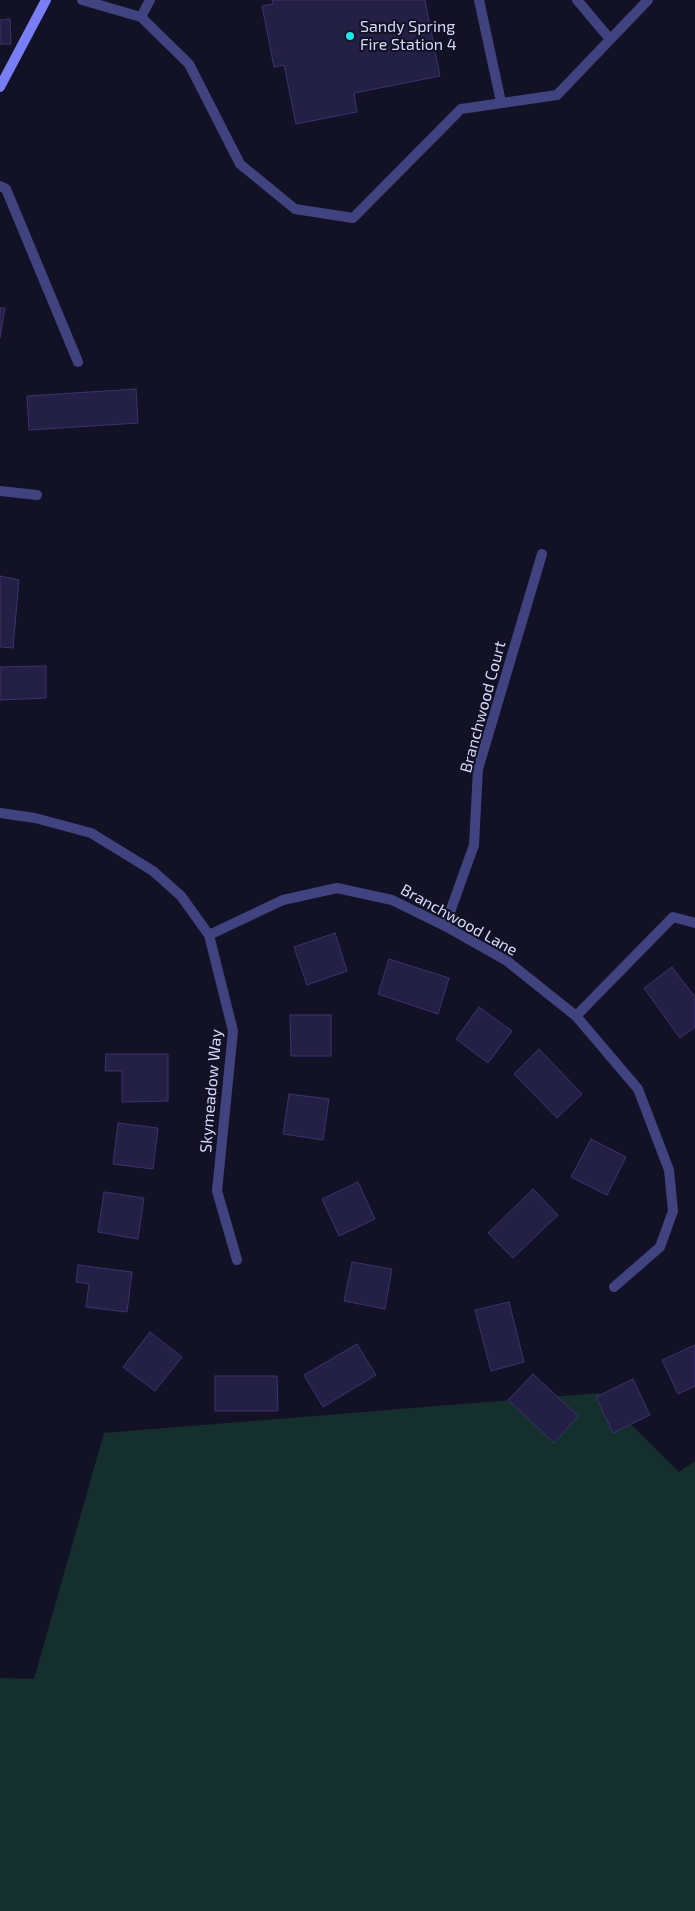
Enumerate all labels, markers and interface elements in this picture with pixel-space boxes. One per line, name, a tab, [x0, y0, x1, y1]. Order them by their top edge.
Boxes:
place label: Sandy Spring Fire Station 4	[360, 17, 457, 55]
marker: Sandy Spring Fire Station 4	[344, 30, 356, 42]
street label: Branchwood Court	[456, 639, 510, 775]
street label: Branchwood Lane	[397, 880, 521, 960]
street label: Skymeadow Way	[196, 1028, 226, 1154]

